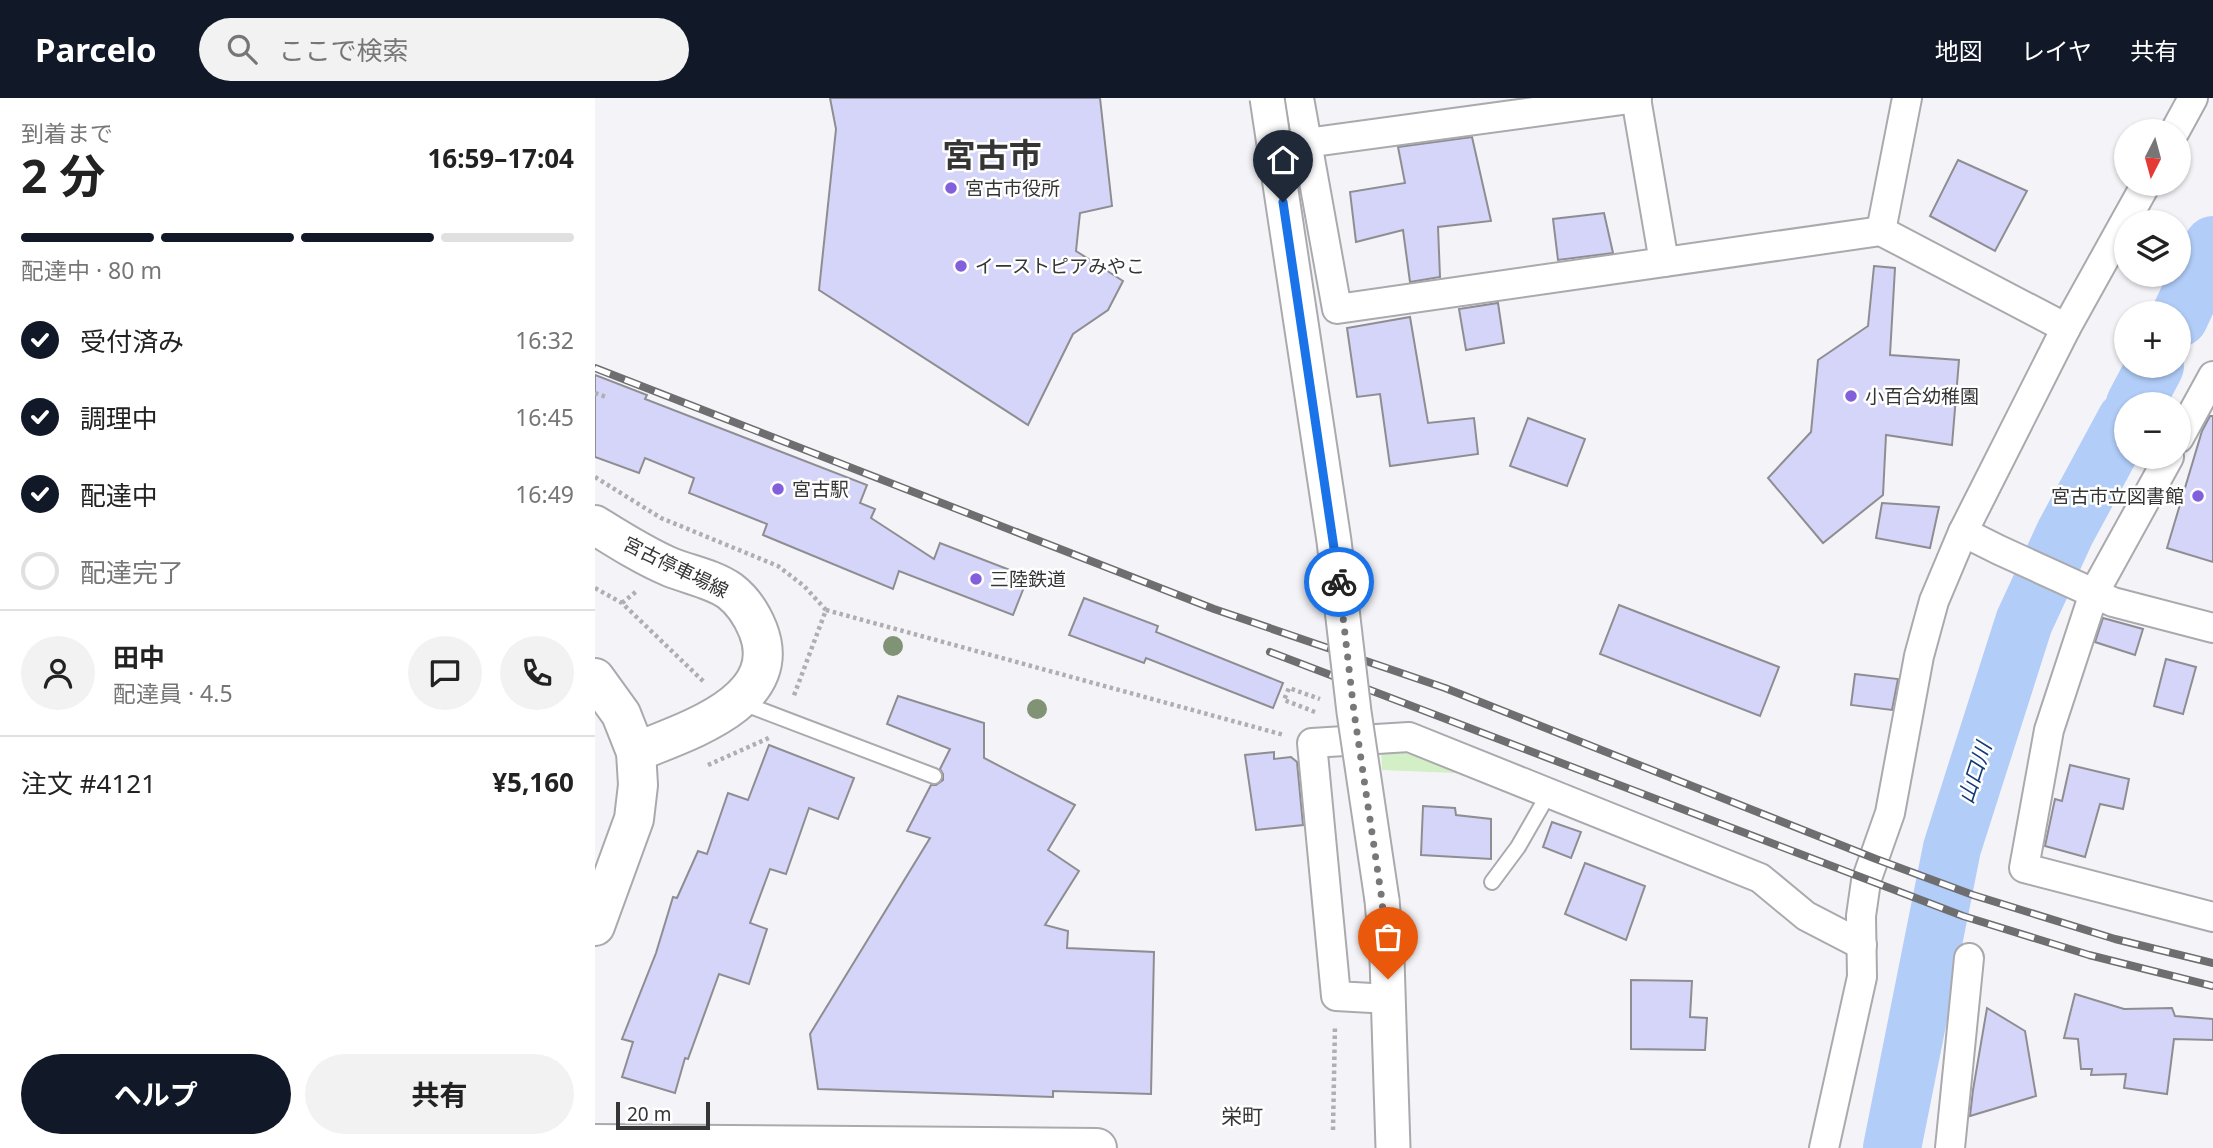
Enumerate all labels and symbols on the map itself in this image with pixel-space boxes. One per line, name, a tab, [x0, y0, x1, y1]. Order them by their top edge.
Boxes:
north arrow	[2114, 119, 2191, 196]
pin	[1253, 130, 1313, 202]
district label: 宮古市	[943, 132, 1042, 177]
place label: 宮古市役所	[965, 175, 1060, 201]
marker: 宮古市役所	[943, 180, 959, 196]
place label: イーストピアみやこ	[975, 253, 1145, 279]
marker: イーストピアみやこ	[953, 258, 969, 274]
place label: 小百合幼稚園	[1865, 383, 1979, 409]
marker: 小百合幼稚園	[1843, 388, 1859, 404]
place label: 宮古駅	[792, 476, 849, 502]
marker: 宮古駅	[770, 481, 786, 497]
place label: 宮古市立図書館	[2051, 483, 2184, 509]
marker: 宮古市立図書館	[2190, 488, 2206, 504]
street label: 宮古停車場線	[619, 530, 733, 604]
courier	[1304, 547, 1374, 617]
place label: 三陸鉄道	[990, 566, 1066, 592]
marker: 三陸鉄道	[968, 571, 984, 587]
water label: 山口川	[1951, 737, 1998, 807]
pin	[1358, 907, 1418, 979]
scale bar	[616, 1099, 711, 1131]
district label: 栄町	[1221, 1102, 1263, 1130]

